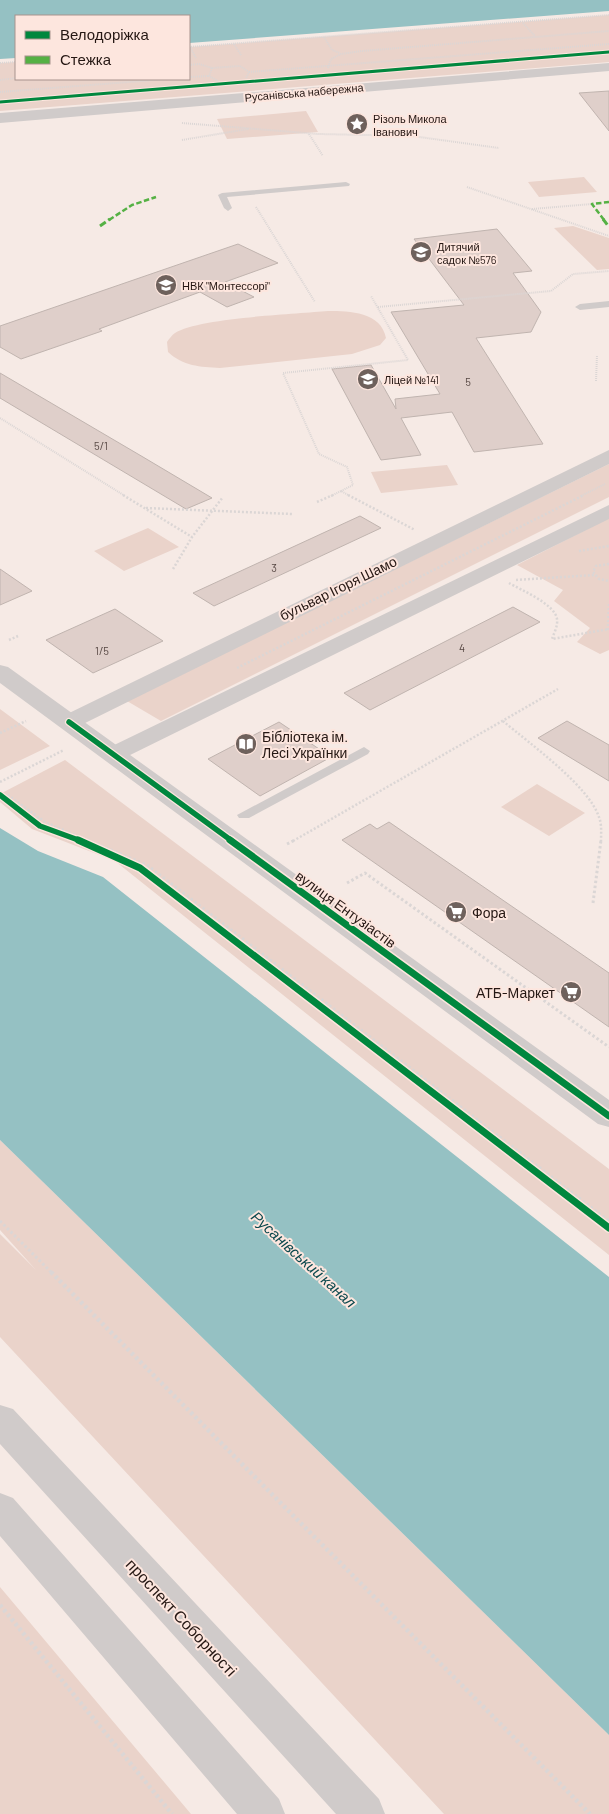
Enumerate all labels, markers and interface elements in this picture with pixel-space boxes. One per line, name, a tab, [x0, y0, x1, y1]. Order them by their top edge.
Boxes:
legend	[15, 15, 190, 80]
text: Велодоріжка	[60, 25, 149, 43]
text: Стежка	[60, 50, 112, 68]
street label: Русанівська набережна	[244, 80, 365, 104]
place icon: Різоль Микола Іванович	[345, 112, 369, 136]
place label: Різоль Микола Іванович	[373, 112, 447, 138]
school or university icon: Дитячий садок №576	[409, 240, 433, 264]
place label: Дитячий садок №576	[437, 240, 497, 266]
school or university icon: НВК "Монтессорі"	[154, 273, 178, 297]
place label: НВК "Монтессорі"	[182, 279, 270, 292]
school or university icon: Ліцей №141	[356, 367, 380, 391]
place label: Ліцей №141	[384, 373, 439, 386]
house number: 5	[465, 375, 471, 388]
house number: 5/1	[94, 439, 108, 452]
street label: бульвар Ігоря Шамо	[277, 552, 399, 624]
house number: 3	[271, 561, 277, 574]
house number: 4	[459, 641, 465, 654]
house number: 1/5	[95, 644, 109, 657]
place label: Бібліотека ім. Лесі Українки	[262, 728, 348, 761]
library icon: Бібліотека ім. Лесі Українки	[234, 732, 258, 756]
street label: вулиця Ентузіастів	[292, 867, 400, 951]
supermarket icon: Фора	[444, 900, 468, 924]
place label: Фора	[472, 904, 506, 921]
supermarket icon: АТБ-Маркет	[559, 980, 583, 1004]
place label: АТБ-Маркет	[476, 984, 556, 1001]
water label: Русанівський канал	[248, 1207, 361, 1311]
street label: проспект Соборності	[123, 1554, 241, 1680]

